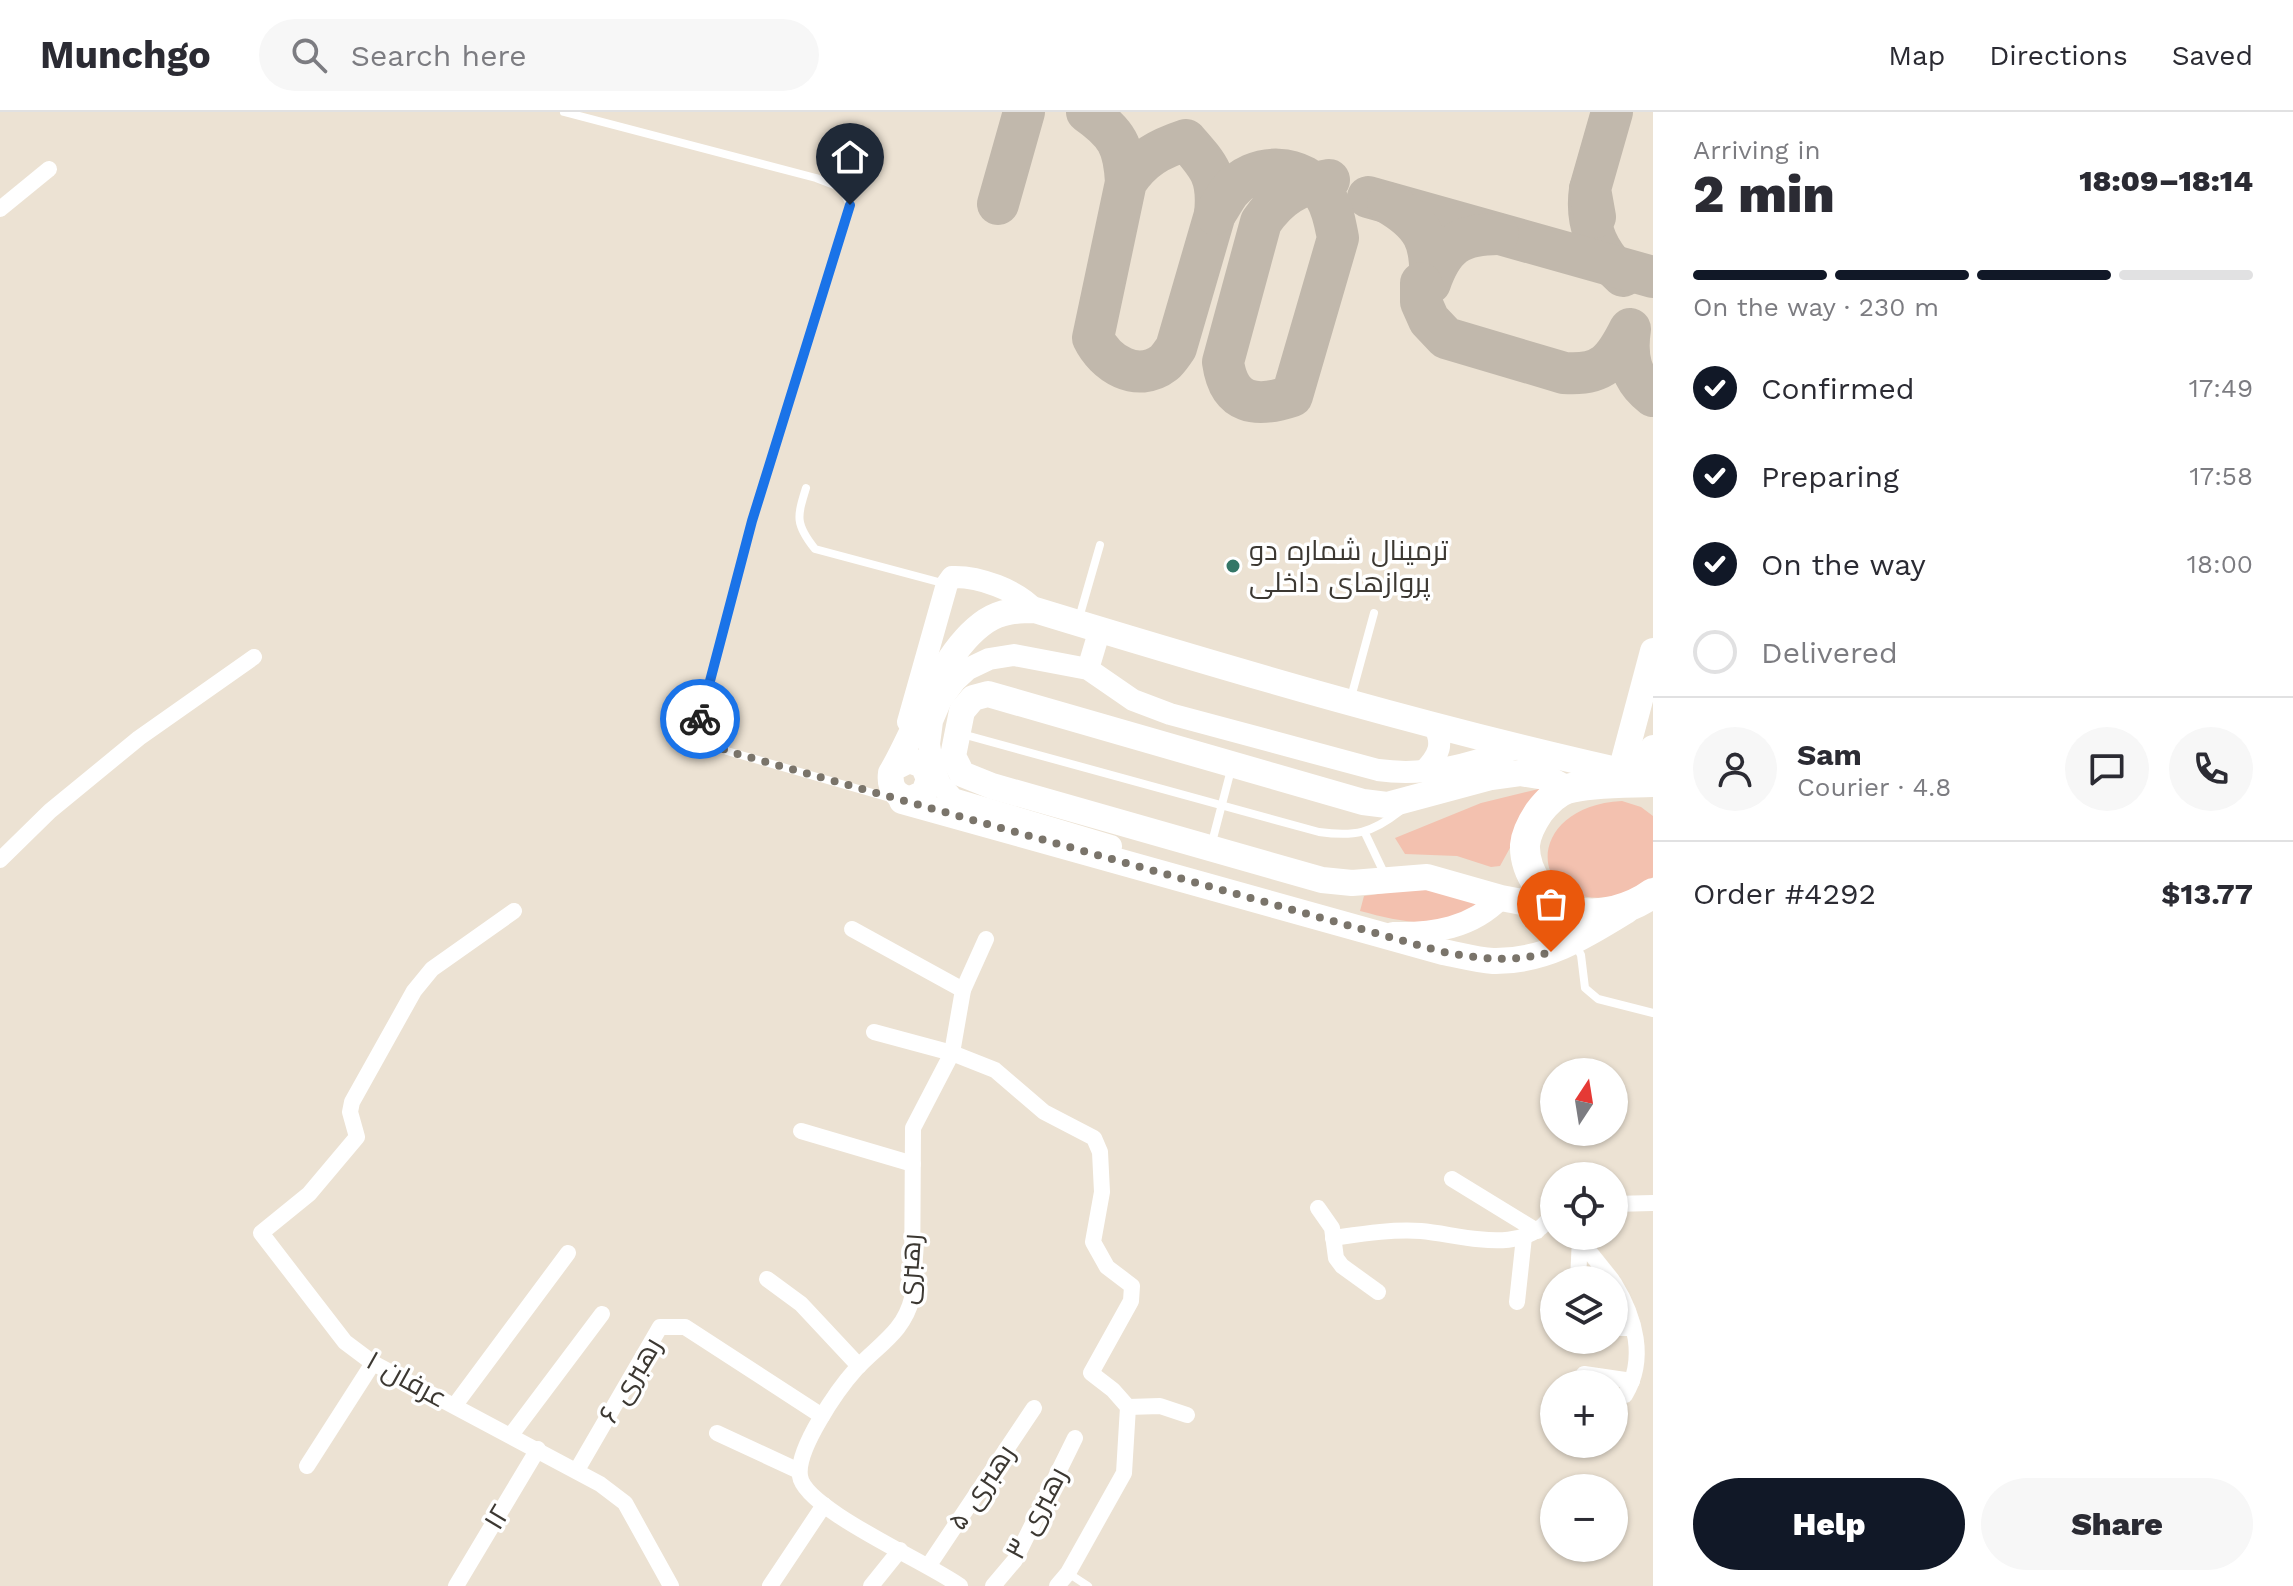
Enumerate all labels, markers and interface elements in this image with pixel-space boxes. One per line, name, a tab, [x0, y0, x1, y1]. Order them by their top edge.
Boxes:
search box	[259, 19, 819, 91]
text: Munchgo	[40, 33, 211, 77]
icon: search	[287, 33, 331, 77]
text: Search here	[351, 38, 527, 73]
text: Map	[1888, 39, 1945, 72]
text: Directions	[1989, 39, 2128, 72]
text: Saved	[2172, 39, 2253, 72]
pin	[816, 123, 884, 205]
icon: home	[828, 135, 872, 179]
text: Arriving in	[1693, 135, 1821, 165]
text: 18:09–18:14	[2079, 163, 2253, 198]
text: 2 min	[1693, 164, 1835, 225]
text: On the way · 230 m	[1693, 292, 1939, 322]
icon: check	[1693, 366, 1737, 410]
text: Confirmed	[1761, 371, 1915, 406]
text: 17:49	[2189, 373, 2253, 403]
icon: check	[1693, 454, 1737, 498]
text: Preparing	[1761, 459, 1899, 494]
text: 17:58	[2189, 461, 2253, 491]
place label: ترمینال شماره دو پروازهای داخلی	[1249, 534, 1449, 601]
icon: check	[1693, 542, 1737, 586]
text: On the way	[1761, 547, 1926, 582]
text: 18:00	[2187, 549, 2253, 579]
marker: ترمینال شماره دو پروازهای داخلی	[1224, 557, 1242, 575]
text: Delivered	[1761, 635, 1898, 670]
courier	[660, 679, 740, 759]
icon: bike	[678, 697, 722, 741]
button: person	[1693, 727, 1777, 811]
button: chat	[2065, 727, 2149, 811]
button: phone	[2169, 727, 2253, 811]
text: Sam	[1797, 737, 1862, 772]
text: Courier · 4.8	[1797, 772, 1951, 802]
pin	[1517, 870, 1585, 952]
text: Order #4292	[1693, 876, 1876, 911]
text: $13.77	[2161, 876, 2253, 911]
icon: bag	[1529, 882, 1573, 926]
north arrow	[1540, 1058, 1628, 1146]
map controls	[1540, 1058, 1628, 1562]
button: locate	[1540, 1162, 1628, 1250]
street label: رهبری	[890, 1232, 928, 1306]
button: layers	[1540, 1266, 1628, 1354]
street label: رهبری ۶	[592, 1331, 668, 1429]
street label: عرفان ۱	[361, 1343, 453, 1415]
button: +	[1540, 1370, 1628, 1458]
street label: رهبری ۵	[940, 1438, 1022, 1536]
street label: رهبری ۳	[998, 1461, 1074, 1565]
button: −	[1540, 1474, 1628, 1562]
button: Help	[1693, 1478, 1965, 1570]
button: Share	[1981, 1478, 2253, 1570]
street label: ۱۲	[477, 1498, 517, 1536]

